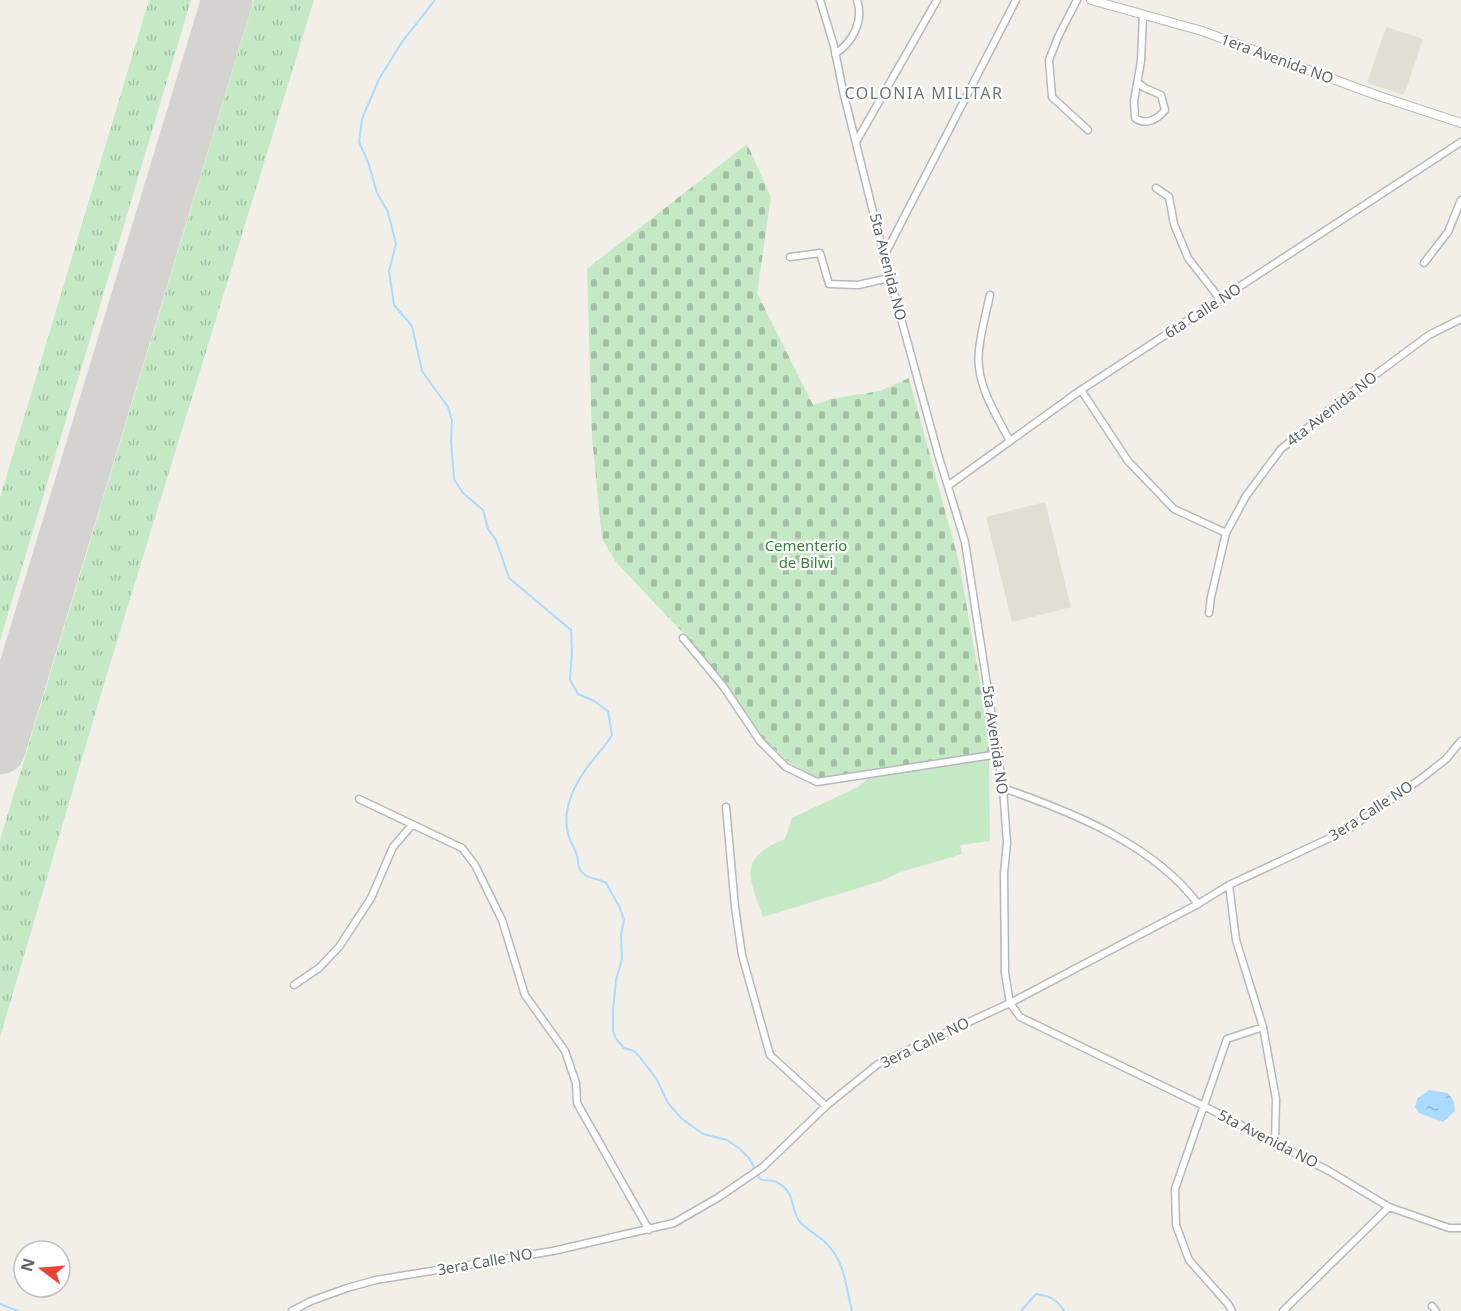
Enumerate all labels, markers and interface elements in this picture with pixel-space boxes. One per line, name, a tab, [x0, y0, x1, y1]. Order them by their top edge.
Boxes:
street label: 1era Avenida NO	[1218, 28, 1337, 88]
district label: COLONIA MILITAR	[844, 82, 1004, 104]
street label: 5ta Avenida NO	[866, 211, 912, 322]
street label: 6ta Calle NO	[1160, 278, 1245, 342]
street label: 4ta Avenida NO	[1282, 367, 1381, 450]
park label: Cementerio de Bilwi	[765, 535, 847, 572]
street label: 5ta Avenida NO	[978, 684, 1014, 796]
street label: 3era Calle NO	[1325, 776, 1416, 845]
street label: 3era Calle NO	[877, 1012, 972, 1072]
street label: 5ta Avenida NO	[1215, 1104, 1322, 1172]
north arrow	[12, 1239, 72, 1299]
street label: 3era Calle NO	[436, 1243, 534, 1279]
text: N	[15, 1256, 40, 1274]

